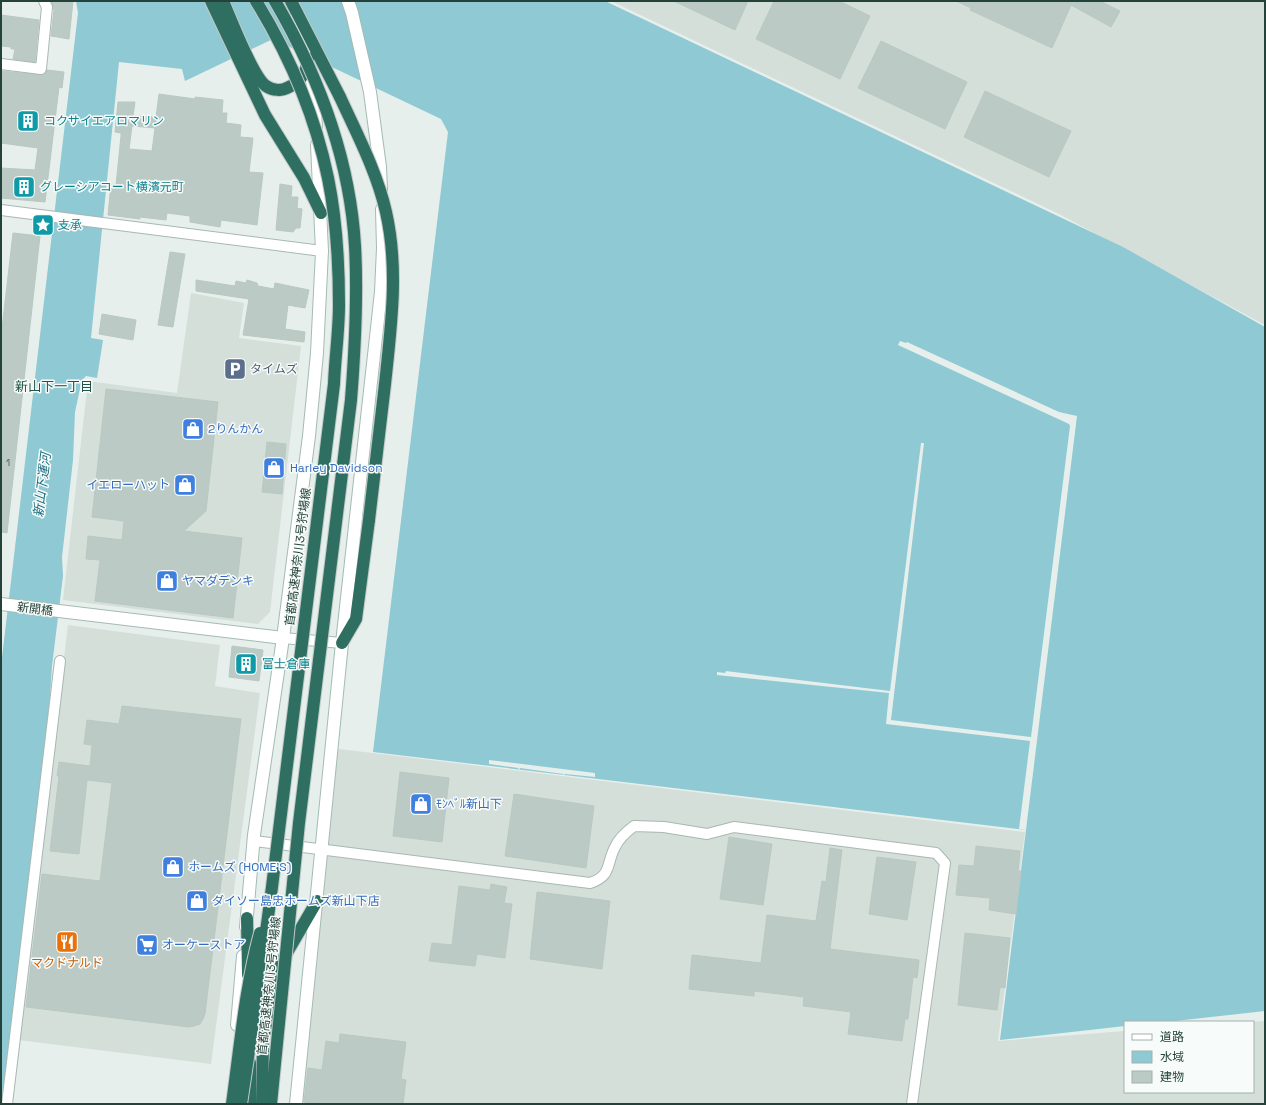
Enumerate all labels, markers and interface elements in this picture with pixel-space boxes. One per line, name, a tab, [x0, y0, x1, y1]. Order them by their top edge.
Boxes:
building icon: コクサイエアロマリン	[15, 108, 41, 134]
place label: コクサイエアロマリン	[44, 113, 164, 129]
building icon: グレーシアコート横濱元町	[11, 174, 37, 200]
place label: グレーシアコート横濱元町	[40, 179, 184, 195]
place icon: 支承	[30, 212, 56, 238]
place label: 支承	[58, 217, 82, 233]
parking icon: タイムズ	[222, 356, 248, 382]
place label: タイムズ	[250, 361, 298, 377]
district label: 新山下一丁目	[15, 378, 93, 395]
shop icon: 2りんかん	[180, 416, 206, 442]
place label: 2りんかん	[208, 421, 263, 437]
water label: 新山下運河	[30, 449, 55, 518]
shop icon: Harley Davidson	[261, 455, 287, 481]
house number: 1	[6, 456, 10, 469]
place label: Harley Davidson	[290, 460, 383, 476]
shop icon: イエローハット	[172, 472, 198, 498]
place label: イエローハット	[86, 477, 170, 493]
street label: 首都高速神奈川3号狩場線	[282, 487, 314, 627]
shop icon: ヤマダデンキ	[154, 568, 180, 594]
place label: ヤマダデンキ	[182, 573, 254, 589]
street label: 新開橋	[16, 599, 54, 619]
building icon: 富士倉庫	[233, 651, 259, 677]
place label: 富士倉庫	[262, 656, 310, 672]
shop icon: ﾓﾝﾍﾞﾙ新山下	[408, 791, 434, 817]
place label: ﾓﾝﾍﾞﾙ新山下	[436, 796, 502, 812]
shop icon: ホームズ (HOME'S)	[160, 854, 186, 880]
place label: ホームズ (HOME'S)	[188, 859, 291, 875]
shop icon: ダイソー島忠ホームズ新山下店	[184, 888, 210, 914]
place label: ダイソー島忠ホームズ新山下店	[212, 893, 380, 909]
street label: 首都高速神奈川3号狩場線	[254, 916, 284, 1056]
restaurant icon: マクドナルド	[54, 929, 80, 955]
supermarket icon: オーケーストア	[134, 932, 160, 958]
place label: オーケーストア	[162, 937, 245, 953]
place label: マクドナルド	[31, 955, 103, 971]
legend	[1124, 1021, 1254, 1093]
text: 道路	[1160, 1029, 1184, 1045]
text: 水域	[1160, 1049, 1184, 1065]
text: 建物	[1160, 1069, 1184, 1085]

